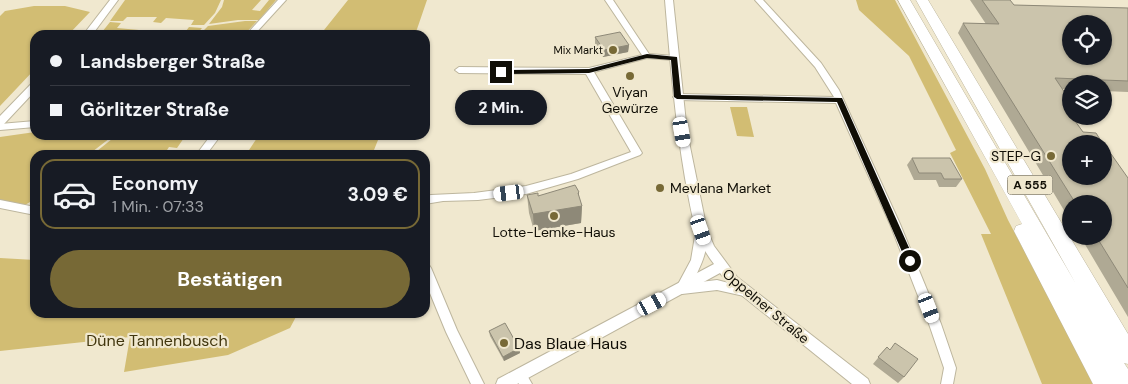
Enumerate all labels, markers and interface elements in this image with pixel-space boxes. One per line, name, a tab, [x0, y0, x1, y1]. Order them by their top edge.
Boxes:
map controls	[1062, 15, 1112, 245]
button: locate	[1062, 15, 1112, 65]
place label: Mix Markt	[554, 43, 603, 57]
marker: Mix Markt	[607, 44, 619, 56]
text: Landsberger Straße	[80, 49, 266, 74]
route end	[490, 61, 512, 83]
marker: Viyan Gewürze	[624, 70, 636, 82]
button: layers	[1062, 75, 1112, 125]
place label: Viyan Gewürze	[602, 83, 658, 117]
callout: 2 Min.	[455, 90, 547, 124]
text: Görlitzer Straße	[80, 97, 229, 122]
text: 2 Min.	[478, 97, 524, 118]
car	[672, 116, 691, 148]
button: +	[1062, 135, 1112, 185]
place label: STEP-G	[991, 147, 1041, 165]
marker: STEP-G	[1045, 150, 1057, 162]
text: Economy	[112, 171, 199, 196]
icon: car	[52, 172, 97, 217]
road number: A 555	[1008, 176, 1052, 194]
place label: Mevlana Market	[670, 179, 771, 197]
text: 3.09 €	[348, 182, 408, 207]
marker: Mevlana Market	[654, 182, 666, 194]
car	[493, 184, 524, 202]
button: −	[1062, 195, 1112, 245]
text: 1 Min. · 07:33	[112, 196, 204, 217]
marker: Lotte-Lemke-Haus	[548, 210, 560, 222]
car	[689, 213, 712, 247]
place label: Lotte-Lemke-Haus	[492, 223, 616, 241]
button: Bestätigen	[50, 250, 410, 308]
route start	[899, 250, 921, 272]
street label: Oppelner Straße	[719, 264, 813, 348]
car	[635, 290, 668, 318]
car	[916, 291, 941, 325]
park label: Düne Tannenbusch	[86, 330, 228, 351]
place label: Das Blaue Haus	[514, 333, 627, 354]
marker: Das Blaue Haus	[498, 337, 510, 349]

